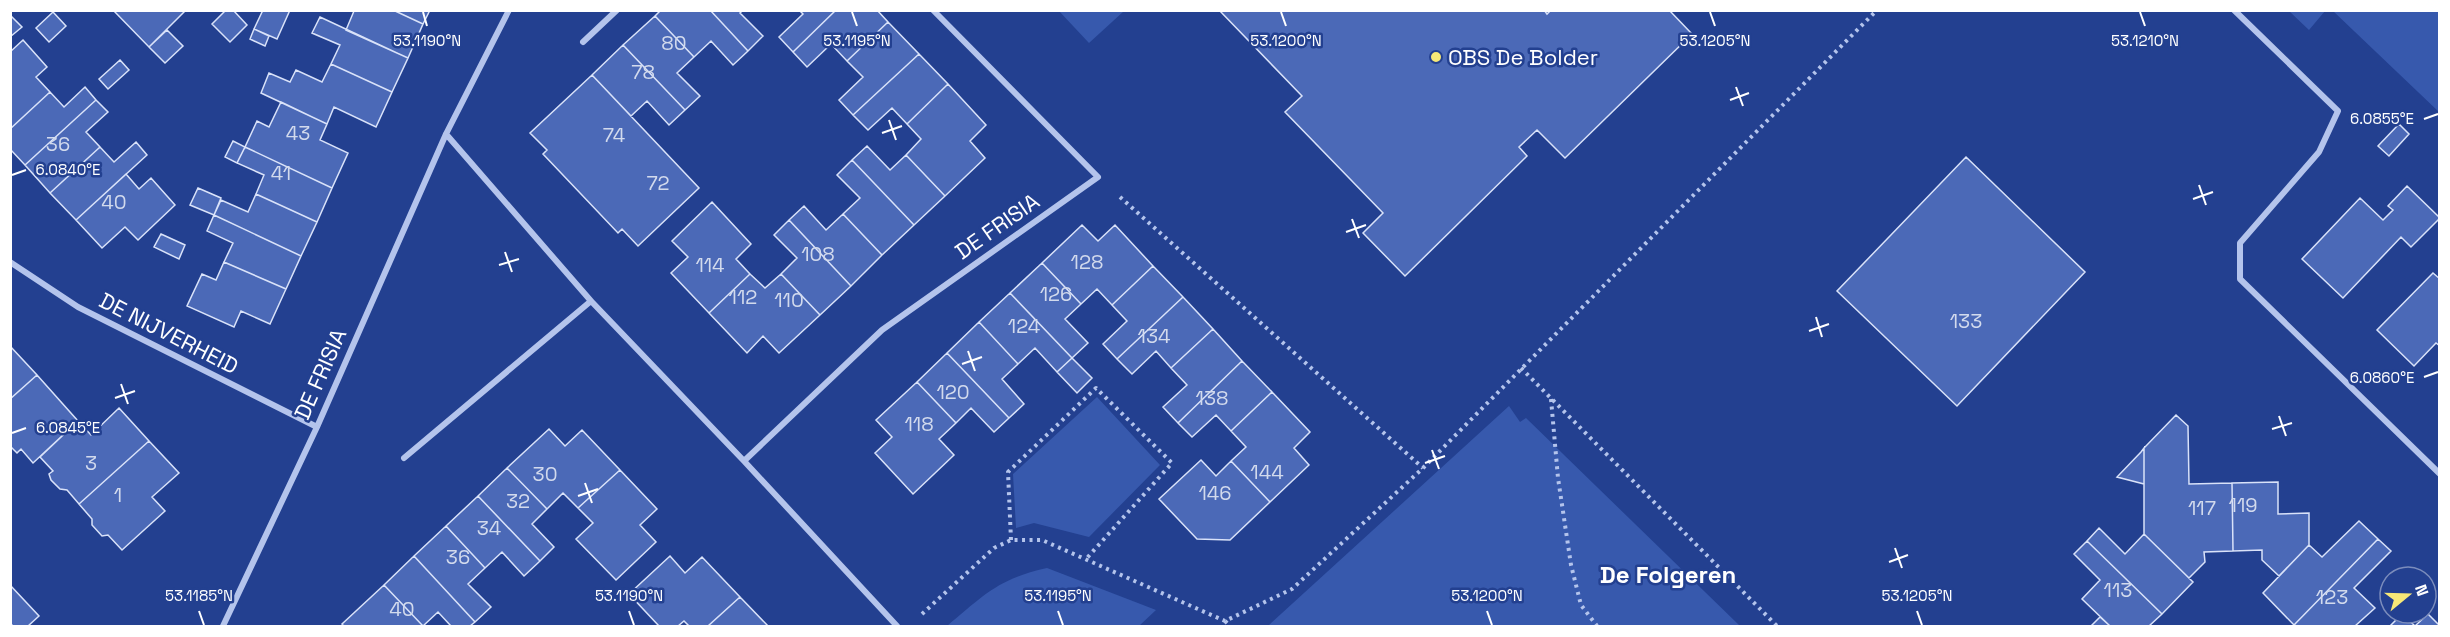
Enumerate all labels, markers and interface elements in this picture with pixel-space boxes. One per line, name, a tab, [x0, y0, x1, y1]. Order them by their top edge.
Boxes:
house number: 80	[661, 30, 687, 56]
text: 53.1190°N	[393, 31, 461, 50]
text: 53.1195°N	[823, 31, 891, 50]
text: 53.1200°N	[1250, 31, 1322, 50]
text: 53.1205°N	[1680, 31, 1750, 50]
text: 53.1210°N	[2111, 31, 2179, 50]
place label: OBS De Bolder	[1448, 43, 1598, 71]
marker: OBS De Bolder	[1429, 50, 1443, 64]
house number: 78	[631, 59, 655, 85]
text: 6.0855°E	[2350, 109, 2414, 128]
house number: 43	[286, 120, 310, 146]
house number: 74	[603, 122, 625, 148]
house number: 36	[46, 131, 70, 157]
text: 6.0840°E	[36, 160, 100, 179]
house number: 41	[271, 160, 291, 186]
house number: 72	[646, 170, 670, 196]
street label: DE FRISIA	[949, 187, 1045, 265]
house number: 40	[101, 189, 127, 215]
house number: 108	[801, 241, 835, 267]
house number: 128	[1071, 249, 1103, 275]
house number: 114	[695, 252, 725, 278]
house number: 126	[1040, 281, 1072, 307]
house number: 112	[729, 284, 757, 310]
street label: DE NIJVERHEID	[95, 286, 243, 380]
house number: 110	[774, 287, 804, 313]
house number: 133	[1950, 308, 1982, 334]
house number: 124	[1008, 313, 1040, 339]
house number: 134	[1138, 323, 1170, 349]
street label: DE FRISIA	[288, 324, 352, 424]
text: 6.0860°E	[2350, 368, 2414, 387]
house number: 120	[936, 379, 970, 405]
house number: 138	[1196, 385, 1228, 411]
house number: 118	[904, 411, 934, 437]
text: 6.0845°E	[36, 418, 100, 437]
house number: 3	[85, 450, 97, 476]
house number: 144	[1250, 459, 1284, 485]
house number: 30	[533, 461, 557, 487]
house number: 146	[1198, 480, 1232, 506]
house number: 1	[114, 482, 122, 508]
house number: 32	[506, 488, 530, 514]
house number: 119	[2229, 492, 2257, 518]
house number: 117	[2188, 495, 2216, 521]
house number: 34	[477, 515, 501, 541]
house number: 36	[446, 544, 470, 570]
district label: De Folgeren	[1600, 559, 1736, 590]
north arrow	[2378, 565, 2438, 625]
house number: 113	[2104, 577, 2132, 603]
text: N	[2410, 582, 2433, 599]
house number: 123	[2316, 584, 2348, 610]
text: 53.1185°N	[165, 586, 233, 605]
text: 53.1190°N	[595, 586, 663, 605]
text: 53.1195°N	[1024, 586, 1092, 605]
text: 53.1200°N	[1451, 586, 1523, 605]
text: 53.1205°N	[1882, 586, 1952, 605]
house number: 40	[389, 596, 415, 622]

